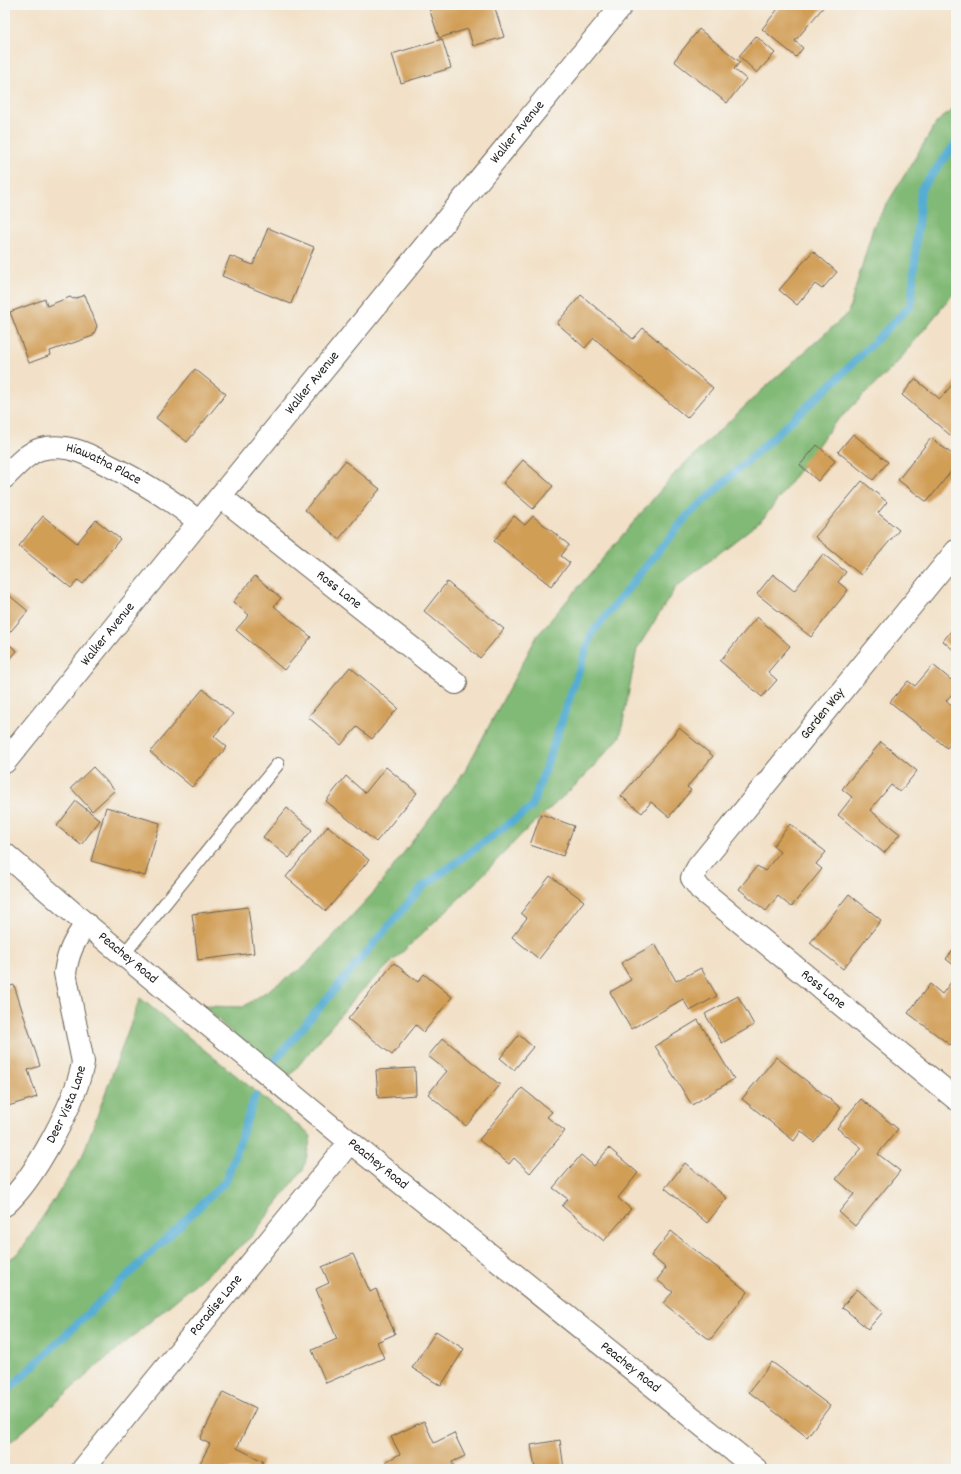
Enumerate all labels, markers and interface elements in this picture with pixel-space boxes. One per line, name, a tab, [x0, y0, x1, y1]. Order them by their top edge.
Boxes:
street label: Walker Avenue	[486, 96, 550, 168]
street label: Walker Avenue	[281, 347, 345, 419]
street label: Hiawatha Place	[64, 438, 145, 490]
street label: Ross Lane	[312, 566, 366, 614]
street label: Walker Avenue	[76, 598, 140, 671]
street label: Garden Way	[796, 684, 850, 744]
street label: Peachey Road	[93, 928, 162, 989]
street label: Ross Lane	[796, 965, 850, 1014]
street label: Deer Vista Lane	[42, 1064, 92, 1147]
street label: Peachey Road	[343, 1134, 412, 1195]
street label: Paradise Lane	[185, 1271, 248, 1341]
street label: Peachey Road	[596, 1337, 665, 1398]

